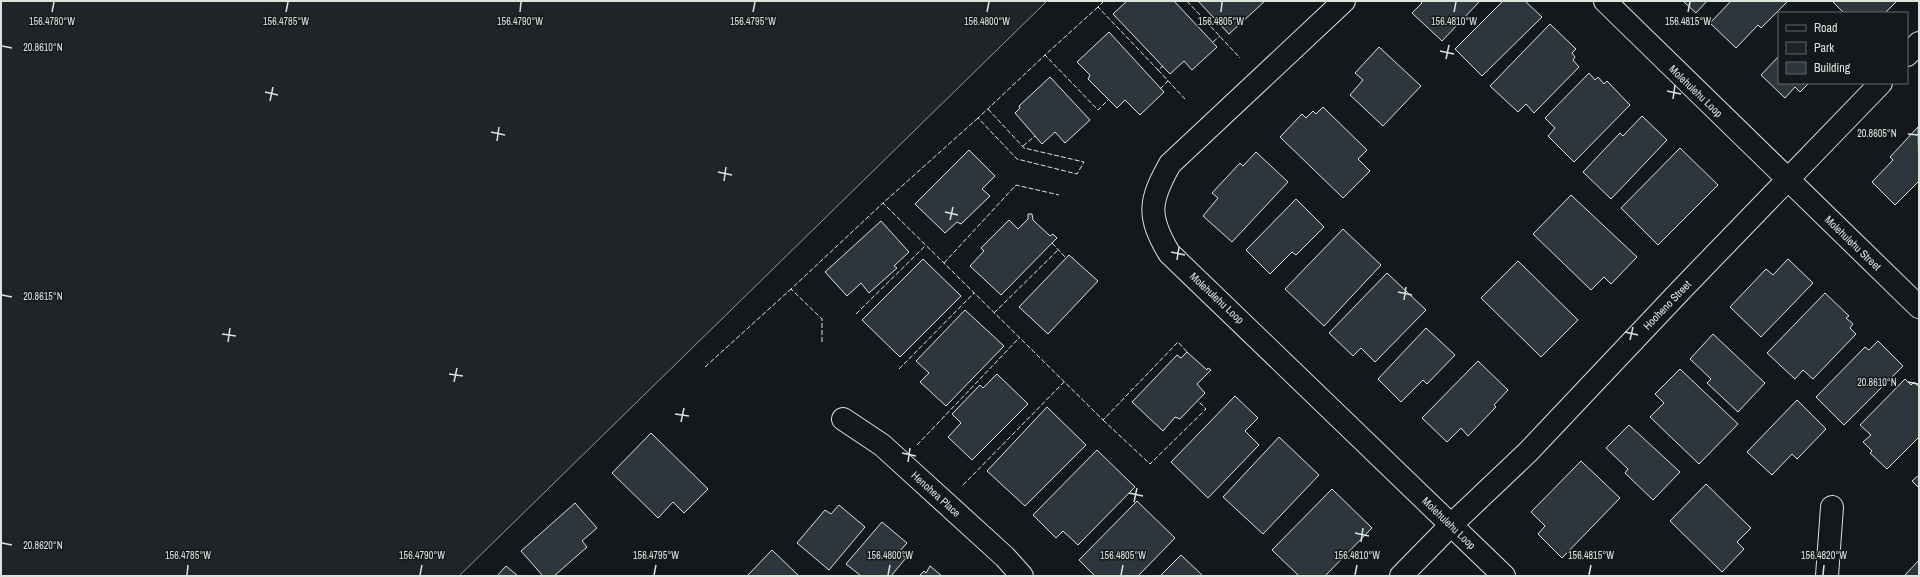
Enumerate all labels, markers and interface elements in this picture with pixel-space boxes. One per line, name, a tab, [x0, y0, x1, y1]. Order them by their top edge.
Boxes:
legend	[1778, 12, 1908, 84]
text: 156.4780°W	[29, 15, 75, 28]
text: 156.4785°W	[263, 15, 309, 28]
text: 156.4790°W	[497, 15, 543, 28]
text: 156.4795°W	[730, 15, 776, 28]
text: 156.4800°W	[964, 15, 1010, 28]
text: 156.4805°W	[1198, 15, 1244, 28]
text: 156.4810°W	[1431, 15, 1477, 28]
text: 156.4815°W	[1665, 15, 1711, 28]
text: Road	[1814, 20, 1838, 36]
text: Park	[1814, 40, 1834, 56]
text: 20.8610°N	[23, 41, 63, 54]
text: Building	[1814, 60, 1851, 76]
street label: Molehulehu Loop	[1666, 62, 1726, 120]
text: 20.8605°N	[1857, 127, 1897, 140]
street label: Molehulehu Street	[1822, 213, 1885, 274]
street label: Molehulehu Loop	[1187, 269, 1247, 327]
street label: Hooheno Street	[1640, 277, 1694, 333]
text: 20.8615°N	[23, 290, 63, 303]
text: 20.8610°N	[1857, 376, 1897, 389]
street label: Henohea Place	[908, 468, 964, 520]
street label: Molehulehu Loop	[1419, 494, 1479, 552]
text: 20.8620°N	[23, 539, 63, 552]
text: 156.4785°W	[165, 549, 211, 562]
text: 156.4790°W	[399, 549, 445, 562]
text: 156.4795°W	[633, 549, 679, 562]
text: 156.4800°W	[867, 549, 913, 562]
text: 156.4805°W	[1100, 549, 1146, 562]
text: 156.4810°W	[1334, 549, 1380, 562]
text: 156.4815°W	[1568, 549, 1614, 562]
text: 156.4820°W	[1801, 549, 1847, 562]

